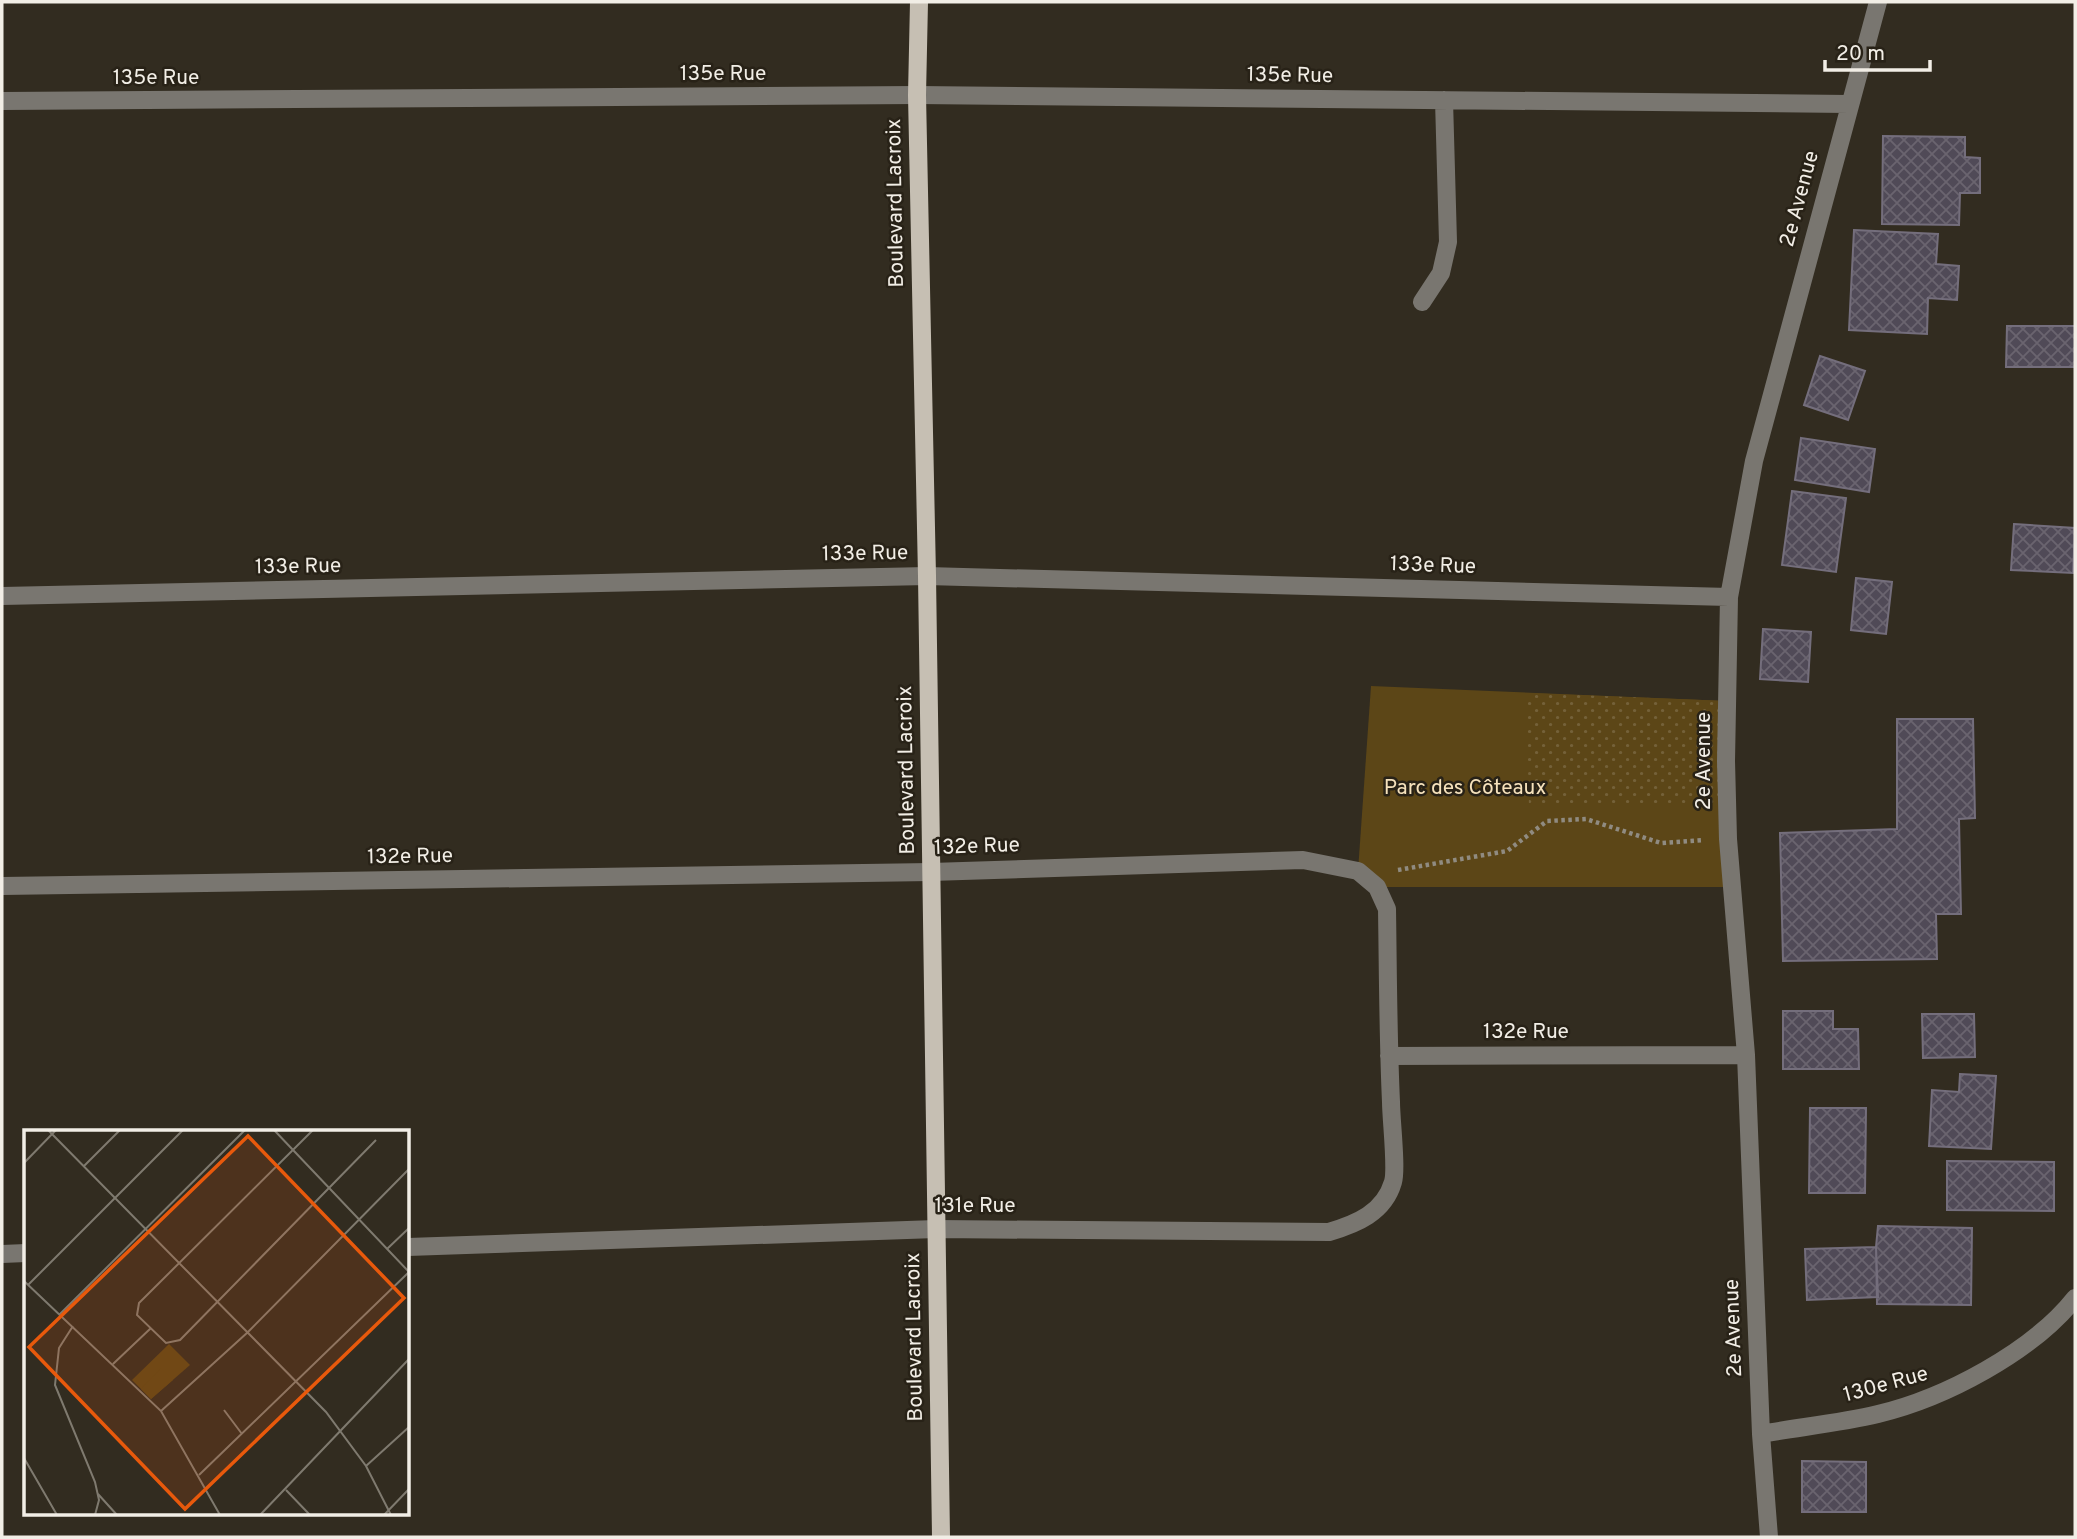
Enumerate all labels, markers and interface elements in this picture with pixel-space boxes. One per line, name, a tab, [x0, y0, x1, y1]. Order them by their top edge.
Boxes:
scale bar	[1825, 28, 1930, 72]
text: 20 m	[1836, 41, 1885, 68]
street label: 135e Rue	[680, 61, 766, 88]
street label: 135e Rue	[1247, 62, 1333, 90]
street label: 135e Rue	[113, 65, 199, 92]
street label: Boulevard Lacroix	[881, 118, 911, 288]
street label: 2e Avenue	[1774, 148, 1826, 250]
street label: 133e Rue	[822, 540, 908, 568]
street label: 133e Rue	[1389, 551, 1477, 581]
street label: 133e Rue	[255, 553, 341, 581]
street label: Boulevard Lacroix	[892, 685, 922, 855]
street label: 2e Avenue	[1691, 712, 1718, 810]
park label: Parc des Côteaux	[1384, 775, 1546, 802]
street label: 132e Rue	[934, 832, 1020, 862]
street label: 132e Rue	[367, 843, 453, 871]
street label: 132e Rue	[1483, 1019, 1569, 1046]
inset map	[24, 1130, 410, 1514]
street label: 131e Rue	[934, 1193, 1016, 1220]
street label: Boulevard Lacroix	[900, 1252, 930, 1422]
street label: 2e Avenue	[1719, 1278, 1749, 1378]
street label: 130e Rue	[1841, 1361, 1931, 1409]

